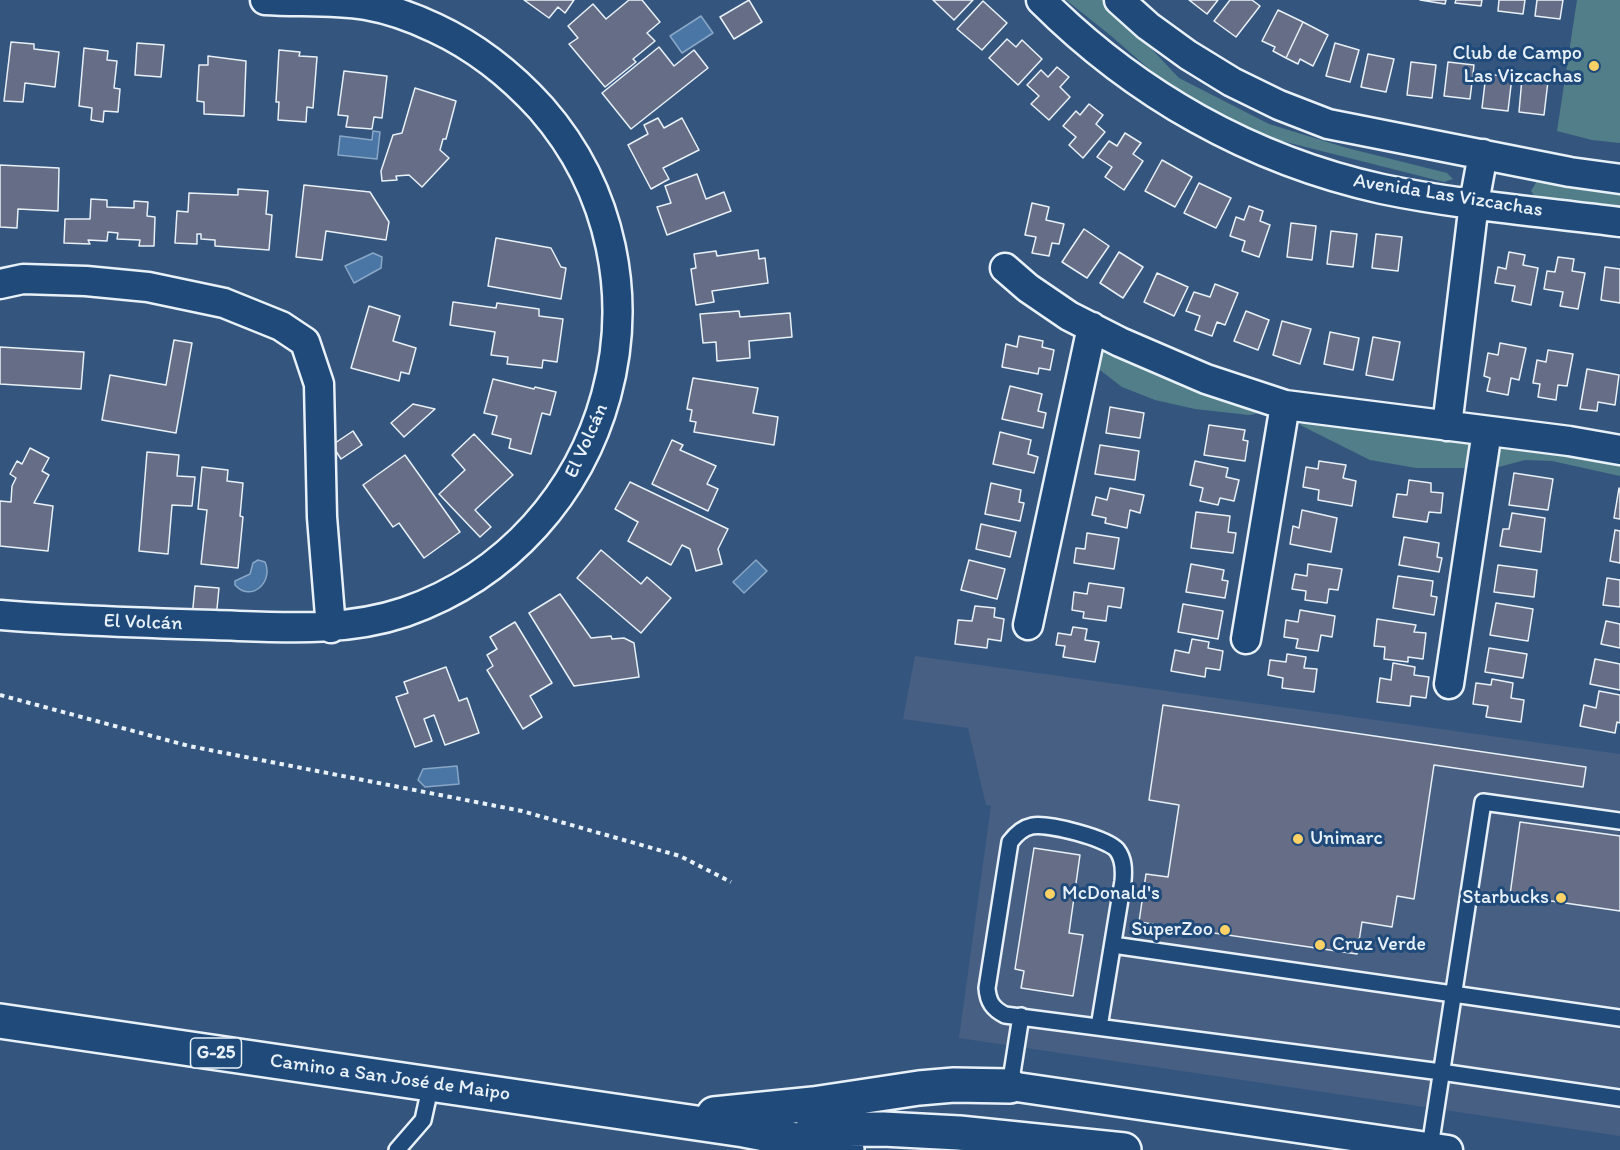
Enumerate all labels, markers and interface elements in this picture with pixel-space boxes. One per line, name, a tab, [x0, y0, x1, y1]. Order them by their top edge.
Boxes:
place label: Club de Campo Las Vizcachas	[1452, 42, 1582, 89]
marker: Club de Campo Las Vizcachas	[1587, 59, 1601, 73]
street label: Avenida Las Vizcachas	[1352, 169, 1544, 223]
street label: El Volcán	[560, 400, 614, 482]
street label: El Volcán	[103, 610, 183, 636]
place label: Unimarc	[1310, 827, 1383, 851]
marker: Unimarc	[1291, 832, 1305, 846]
place label: McDonald's	[1062, 882, 1160, 906]
place label: Starbucks	[1462, 886, 1549, 910]
marker: McDonald's	[1043, 887, 1057, 901]
marker: Starbucks	[1554, 891, 1568, 905]
place label: SuperZoo	[1131, 918, 1213, 942]
marker: SuperZoo	[1218, 923, 1232, 937]
place label: Cruz Verde	[1332, 933, 1426, 957]
marker: Cruz Verde	[1313, 938, 1327, 952]
road number: G-25	[190, 1038, 242, 1068]
street label: Camino a San José de Maipo	[268, 1049, 512, 1107]

